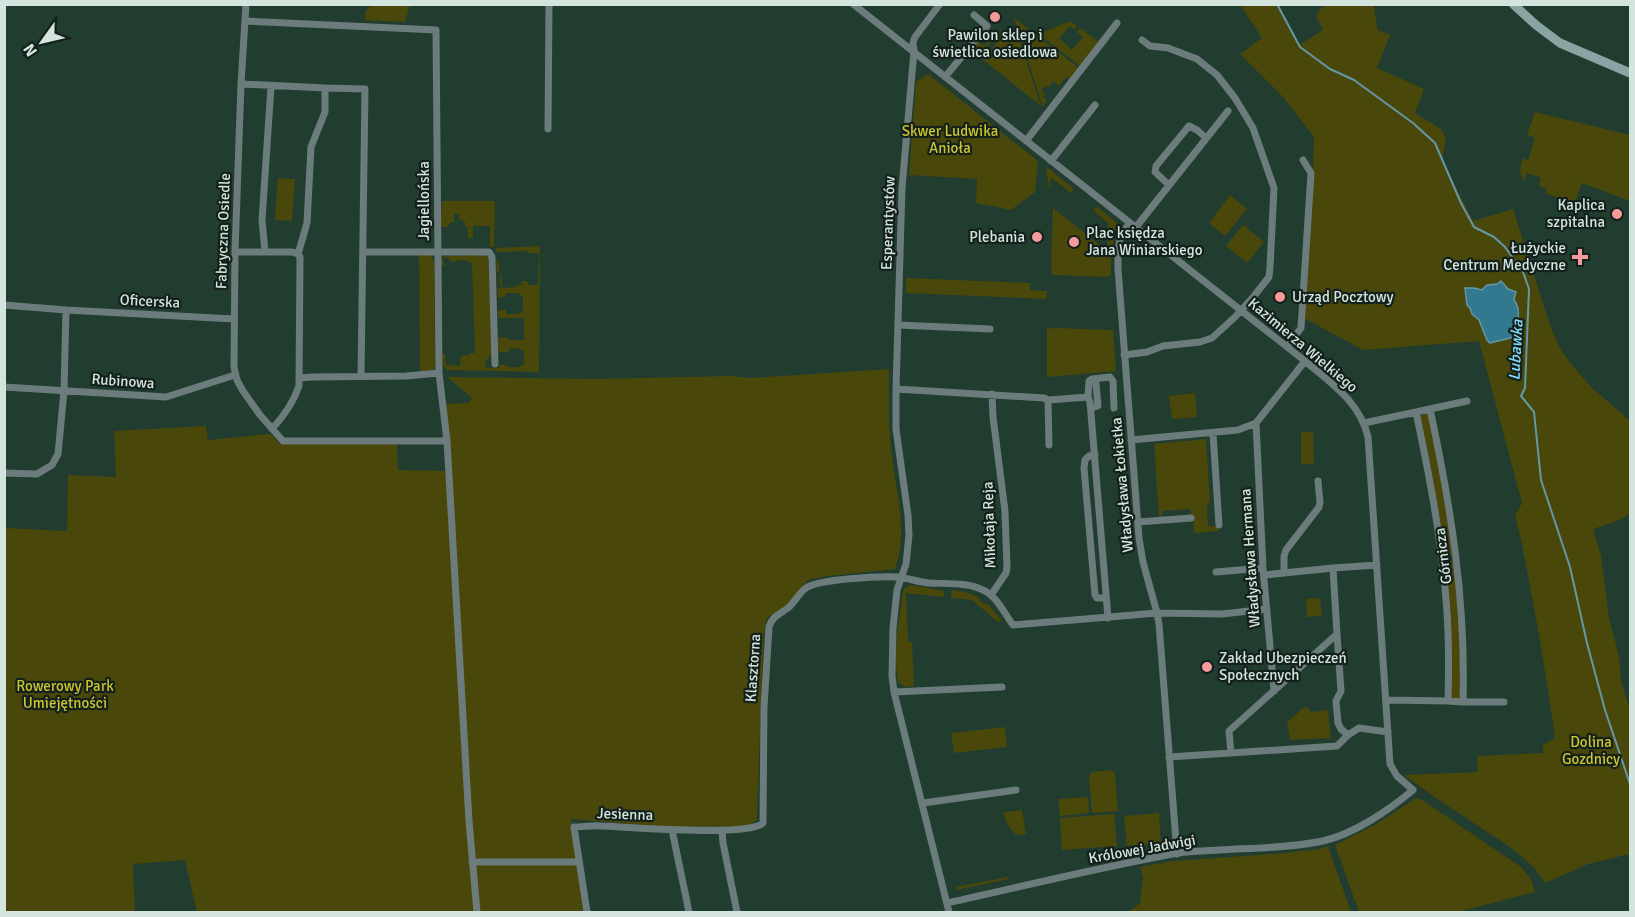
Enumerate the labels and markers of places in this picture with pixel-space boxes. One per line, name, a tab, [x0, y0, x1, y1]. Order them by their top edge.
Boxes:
marker: Pawilon sklep i świetlica osiedlowa	[988, 10, 1002, 24]
place label: Pawilon sklep i świetlica osiedlowa	[933, 26, 1057, 61]
place label: Kaplica szpitalna	[1547, 196, 1605, 231]
marker: Kaplica szpitalna	[1610, 207, 1624, 221]
place label: Plac księdza Jana Winiarskiego	[1086, 224, 1203, 259]
place label: Plebania	[969, 228, 1025, 246]
marker: Plebania	[1030, 230, 1044, 244]
marker: Plac księdza Jana Winiarskiego	[1067, 235, 1081, 249]
place label: Łużyckie Centrum Medyczne	[1443, 239, 1566, 274]
marker: Łużyckie Centrum Medyczne	[1571, 248, 1589, 266]
place label: Urząd Pocztowy	[1292, 288, 1394, 306]
marker: Urząd Pocztowy	[1273, 290, 1287, 304]
place label: Zakład Ubezpieczeń Społecznych	[1219, 649, 1347, 684]
marker: Zakład Ubezpieczeń Społecznych	[1200, 660, 1214, 674]

